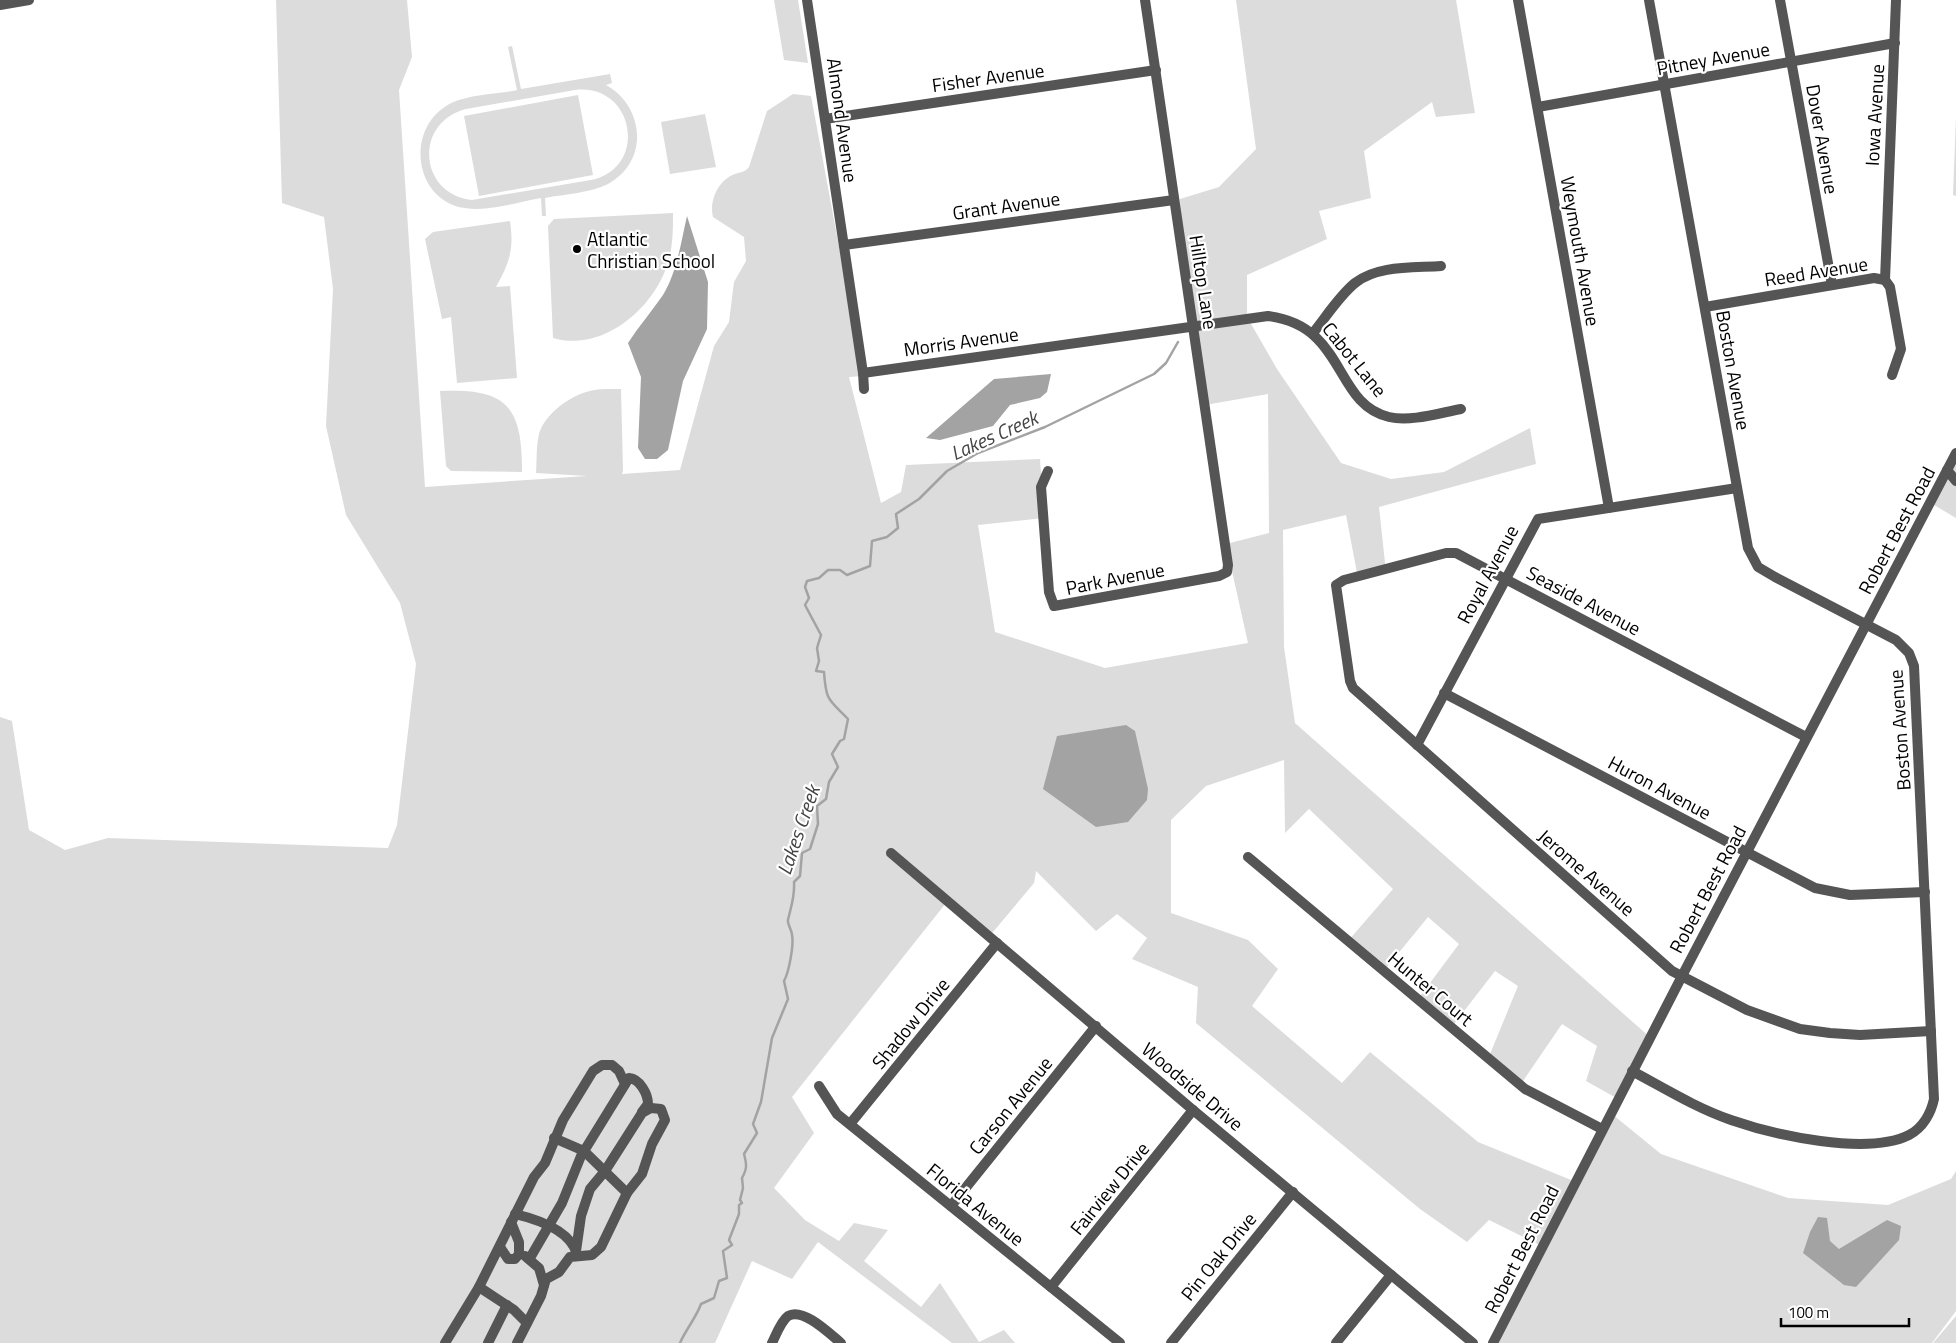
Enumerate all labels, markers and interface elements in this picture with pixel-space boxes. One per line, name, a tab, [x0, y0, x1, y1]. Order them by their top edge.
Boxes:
street label: Pitney Avenue	[1654, 34, 1772, 82]
street label: Fisher Avenue	[930, 55, 1046, 99]
street label: Almond Avenue	[820, 56, 866, 184]
street label: Iowa Avenue	[1857, 63, 1891, 167]
street label: Dover Avenue	[1799, 82, 1847, 196]
street label: Weymouth Avenue	[1554, 174, 1608, 328]
street label: Grant Avenue	[950, 183, 1062, 227]
place label: Atlantic Christian School	[587, 224, 715, 275]
street label: Hilltop Lane	[1182, 233, 1226, 331]
marker: Atlantic Christian School	[571, 243, 583, 255]
street label: Reed Avenue	[1762, 249, 1870, 293]
street label: Boston Avenue	[1709, 308, 1759, 432]
street label: Cabot Lane	[1316, 315, 1394, 403]
street label: Morris Avenue	[902, 319, 1020, 363]
water label: Lakes Creek	[945, 401, 1045, 468]
street label: Robert Best Road	[1850, 461, 1942, 599]
street label: Royal Avenue	[1449, 520, 1525, 628]
street label: Park Avenue	[1063, 554, 1167, 602]
street label: Seaside Avenue	[1522, 558, 1646, 642]
street label: Boston Avenue	[1880, 669, 1918, 791]
street label: Huron Avenue	[1603, 748, 1717, 826]
water label: Lakes Creek	[768, 779, 828, 879]
street label: Robert Best Road	[1661, 820, 1753, 958]
street label: Jerome Avenue	[1532, 822, 1642, 922]
street label: Hunter Court	[1382, 944, 1480, 1033]
street label: Shadow Drive	[864, 971, 956, 1075]
street label: Woodside Drive	[1136, 1035, 1250, 1137]
street label: Carson Avenue	[961, 1050, 1059, 1160]
street label: Fairview Drive	[1062, 1135, 1156, 1241]
street label: Florida Avenue	[921, 1155, 1031, 1253]
street label: Robert Best Road	[1476, 1180, 1566, 1318]
street label: Pin Oak Drive	[1173, 1205, 1263, 1307]
scale bar	[1781, 1296, 1908, 1328]
text: 100 m	[1788, 1301, 1829, 1324]

